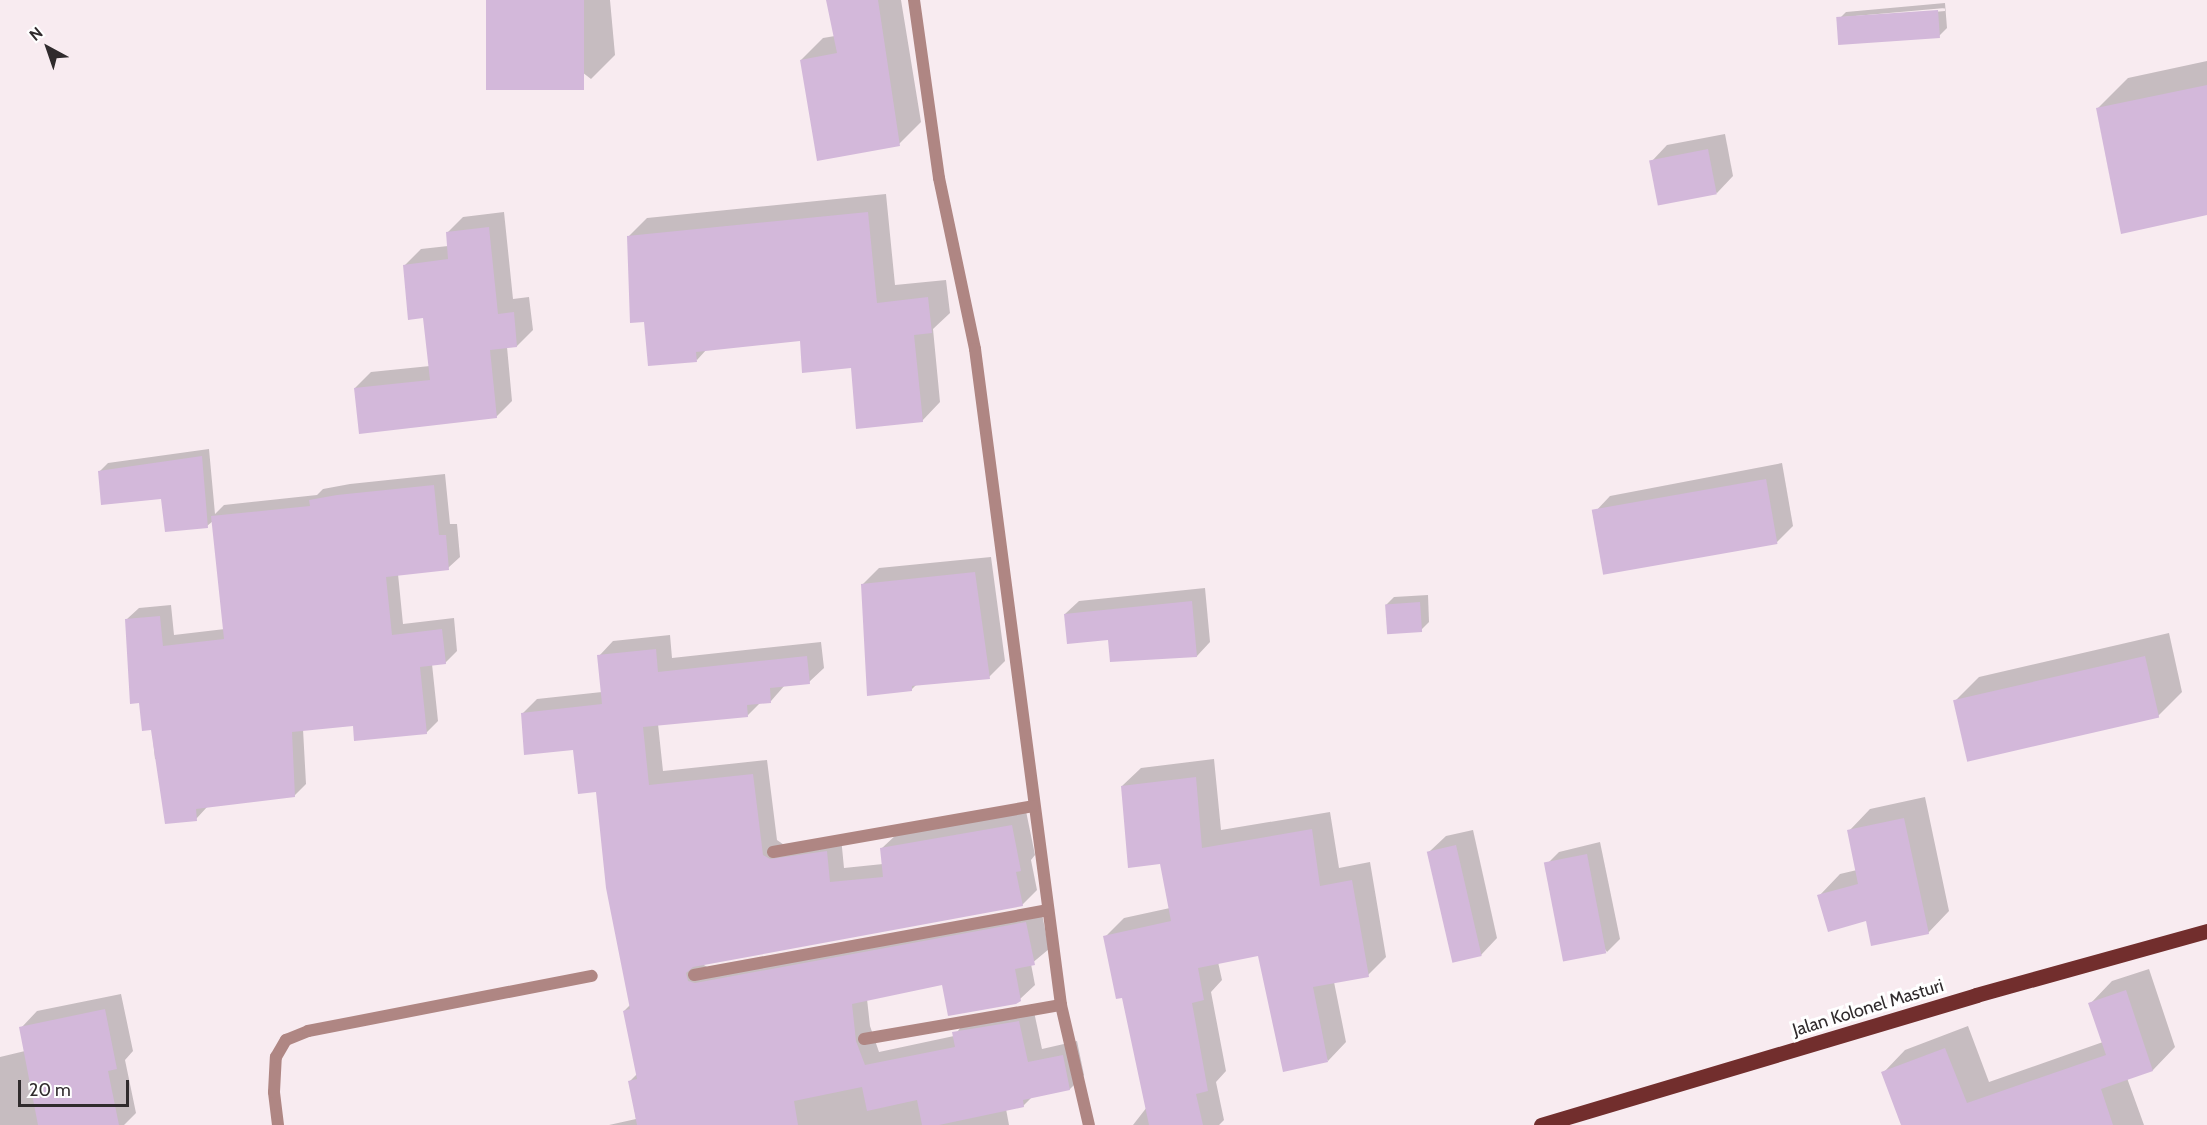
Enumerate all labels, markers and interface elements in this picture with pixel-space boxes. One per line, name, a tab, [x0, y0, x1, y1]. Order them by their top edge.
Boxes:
north arrow	[18, 18, 78, 78]
text: N	[26, 23, 47, 45]
street label: Jalan Kolonel Masturi	[1790, 975, 1946, 1041]
scale bar	[21, 1068, 132, 1106]
text: 20 m	[29, 1079, 71, 1101]

